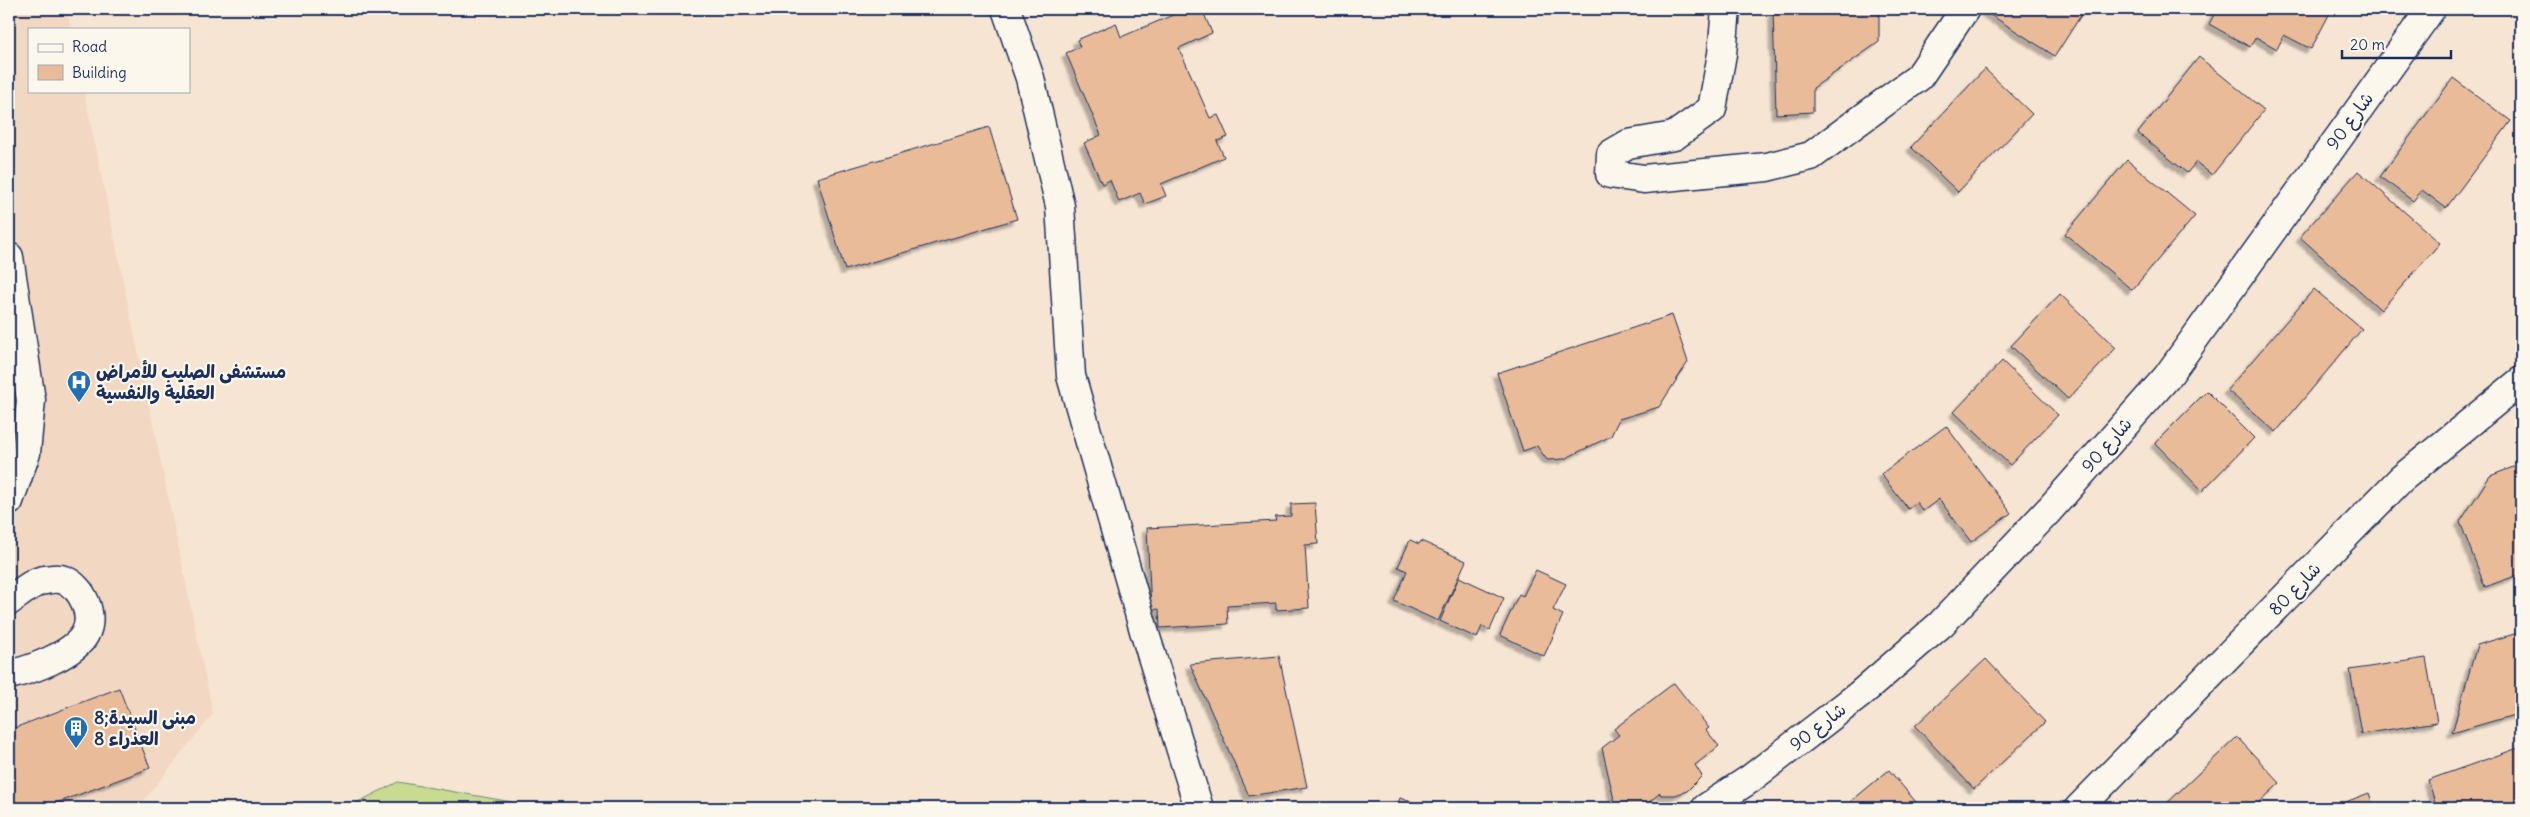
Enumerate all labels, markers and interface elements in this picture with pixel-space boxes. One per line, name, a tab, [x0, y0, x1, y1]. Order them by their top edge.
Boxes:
legend	[28, 28, 190, 92]
scale bar	[2342, 28, 2451, 60]
text: 20 m	[2350, 35, 2385, 54]
text: Road	[72, 37, 107, 56]
text: Building	[72, 63, 127, 82]
street label: شارع 90	[2321, 87, 2379, 155]
place label: مستشفى الصليب للأمراض العقلية والنفسية	[96, 360, 286, 404]
hospital icon: مستشفى الصليب للأمراض العقلية والنفسية	[66, 369, 92, 403]
street label: شارع 90	[2076, 412, 2138, 478]
street label: شارع 80	[2264, 557, 2326, 621]
street label: شارع 90	[1785, 697, 1851, 757]
place label: 8;مبنى السيدة العذراء 8	[94, 706, 196, 750]
building icon: 8;مبنى السيدة العذراء 8	[63, 715, 89, 749]

